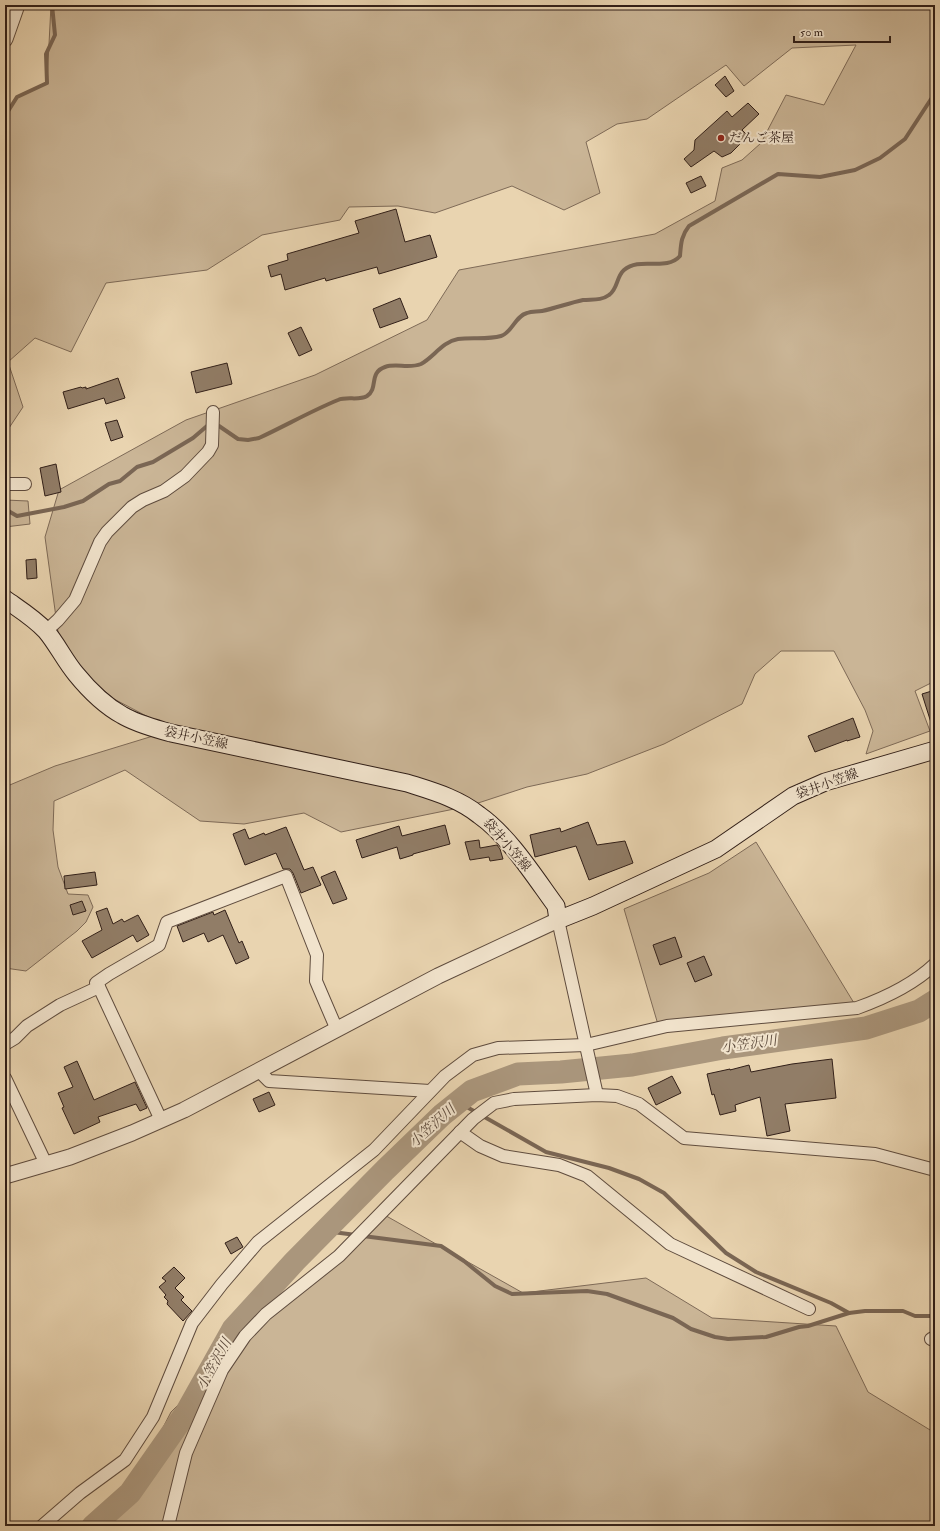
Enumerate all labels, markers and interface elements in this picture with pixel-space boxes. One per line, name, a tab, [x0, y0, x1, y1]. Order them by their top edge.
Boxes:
scale bar	[794, 18, 890, 44]
text: 50 m	[800, 25, 824, 40]
place label: だんご茶屋	[729, 130, 794, 146]
marker: だんご茶屋	[716, 133, 726, 143]
street label: 袋井小笠線	[163, 723, 229, 753]
street label: 袋井小笠線	[794, 765, 860, 803]
street label: 袋井小笠線	[480, 815, 534, 875]
water label: 小笠沢川	[720, 1031, 780, 1056]
water label: 小笠沢川	[406, 1100, 460, 1151]
water label: 小笠沢川	[193, 1334, 236, 1393]

